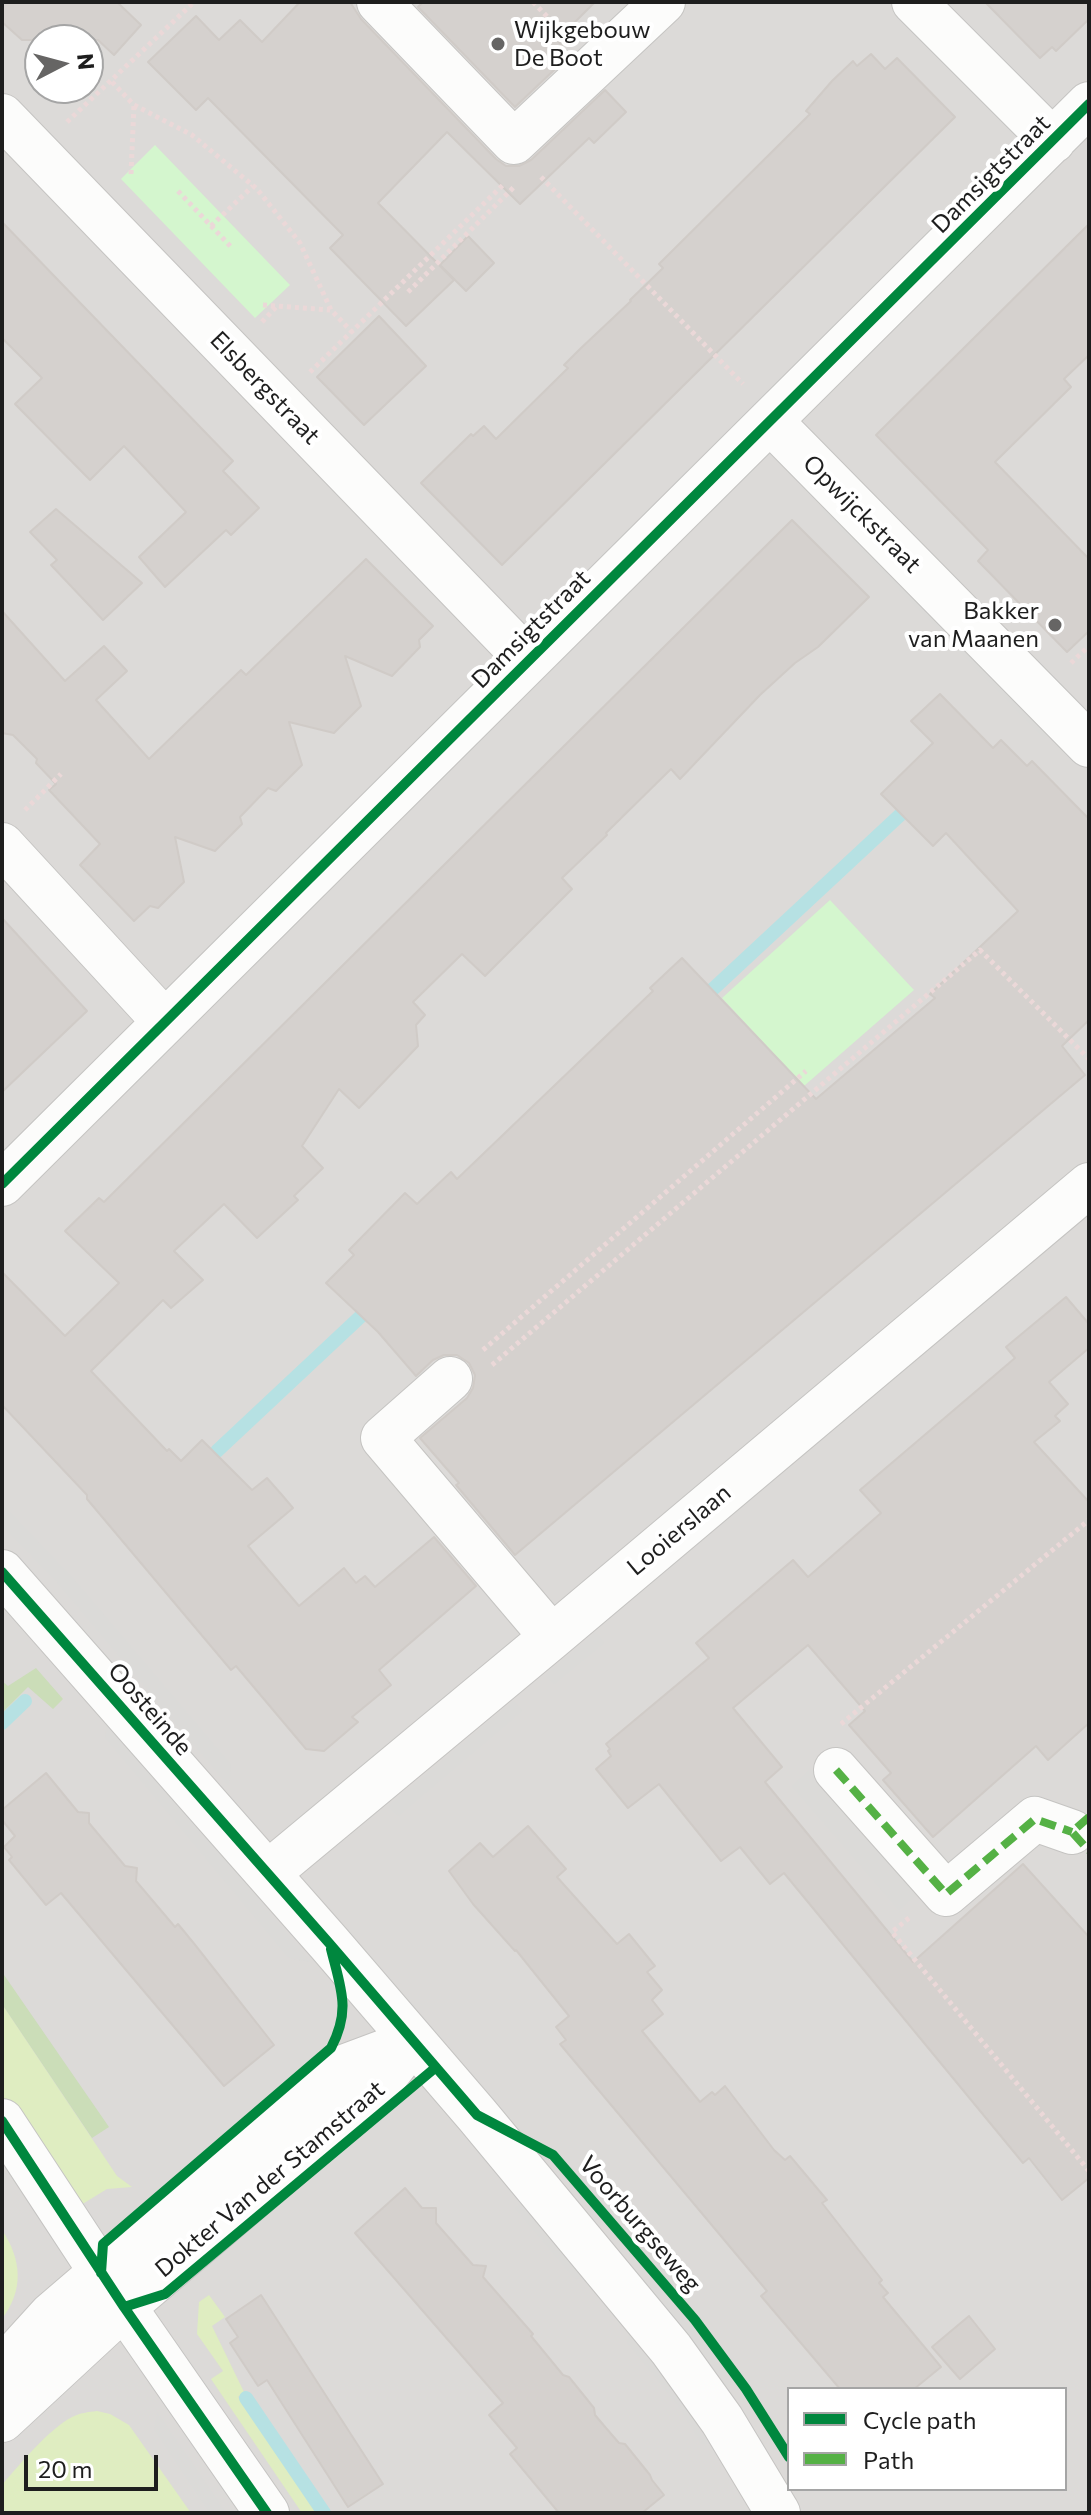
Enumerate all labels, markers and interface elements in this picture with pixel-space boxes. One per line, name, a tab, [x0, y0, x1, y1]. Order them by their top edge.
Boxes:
place label: Wijkgebouw De Boot	[514, 16, 650, 72]
north arrow	[24, 24, 104, 104]
marker: Wijkgebouw De Boot	[489, 35, 507, 53]
text: N	[72, 52, 101, 71]
street label: Damsigtstraat	[926, 109, 1056, 239]
street label: Elsbergstraat	[204, 326, 326, 450]
street label: Opwijckstraat	[797, 449, 927, 579]
street label: Damsigtstraat	[466, 564, 596, 694]
place label: Bakker van Maanen	[908, 597, 1039, 653]
marker: Bakker van Maanen	[1046, 616, 1064, 634]
street label: Looierslaan	[621, 1478, 737, 1582]
street label: Oosteinde	[102, 1657, 198, 1761]
street label: Dokter Van der Stamstraat	[149, 2075, 391, 2283]
street label: Voorburgseweg	[573, 2150, 707, 2298]
legend	[787, 2387, 1067, 2491]
text: Cycle path	[863, 2405, 977, 2434]
scale bar	[28, 2439, 162, 2489]
text: Path	[863, 2445, 914, 2474]
text: 20 m	[38, 2454, 92, 2483]

